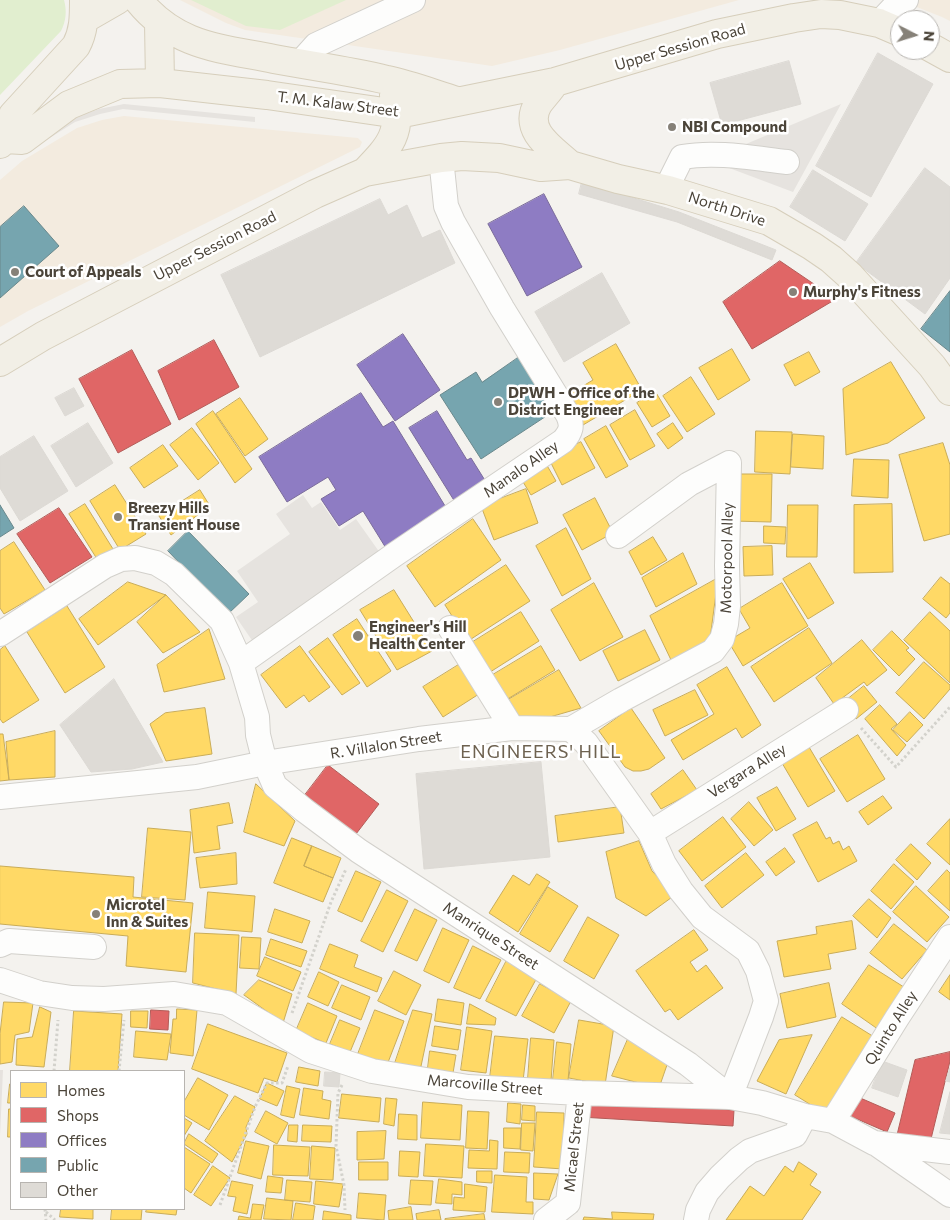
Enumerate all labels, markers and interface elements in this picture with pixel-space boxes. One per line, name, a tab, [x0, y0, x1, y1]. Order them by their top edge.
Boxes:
north arrow	[890, 10, 940, 60]
street label: Upper Session Road	[613, 20, 747, 74]
text: N	[921, 30, 938, 42]
street label: T. M. Kalaw Street	[276, 88, 400, 120]
place label: NBI Compound	[682, 118, 787, 136]
marker: NBI Compound	[666, 121, 678, 133]
street label: North Drive	[686, 188, 768, 230]
street label: Upper Session Road	[151, 207, 279, 285]
place label: Court of Appeals	[25, 263, 141, 281]
marker: Court of Appeals	[9, 266, 21, 278]
place label: Murphy's Fitness	[803, 283, 921, 301]
marker: Murphy's Fitness	[787, 286, 799, 298]
place label: DPWH - Office of the District Engineer	[508, 384, 655, 419]
marker: DPWH - Office of the District Engineer	[492, 396, 504, 408]
street label: Manalo Alley	[480, 437, 562, 501]
place label: Breezy Hills Transient House	[128, 499, 240, 534]
street label: Motorpool Alley	[717, 502, 737, 614]
marker: Breezy Hills Transient House	[112, 511, 124, 523]
place label: Engineer's Hill Health Center	[369, 618, 467, 653]
marker: Engineer's Hill Health Center	[351, 629, 365, 643]
street label: R. Villalon Street	[329, 727, 443, 763]
street label: Vergara Alley	[704, 740, 790, 802]
district label: ENGINEERS' HILL	[459, 741, 623, 763]
place label: Microtel Inn & Suites	[106, 896, 188, 931]
street label: Manrique Street	[440, 898, 542, 974]
marker: Microtel Inn & Suites	[90, 908, 102, 920]
street label: Quinto Alley	[861, 987, 921, 1069]
legend	[10, 1070, 185, 1210]
street label: Marcoville Street	[426, 1071, 544, 1099]
text: Homes	[57, 1081, 105, 1099]
street label: Micael Street	[560, 1101, 588, 1193]
text: Shops	[57, 1106, 99, 1124]
text: Offices	[57, 1131, 107, 1149]
text: Public	[57, 1156, 99, 1174]
text: Other	[57, 1181, 98, 1199]

